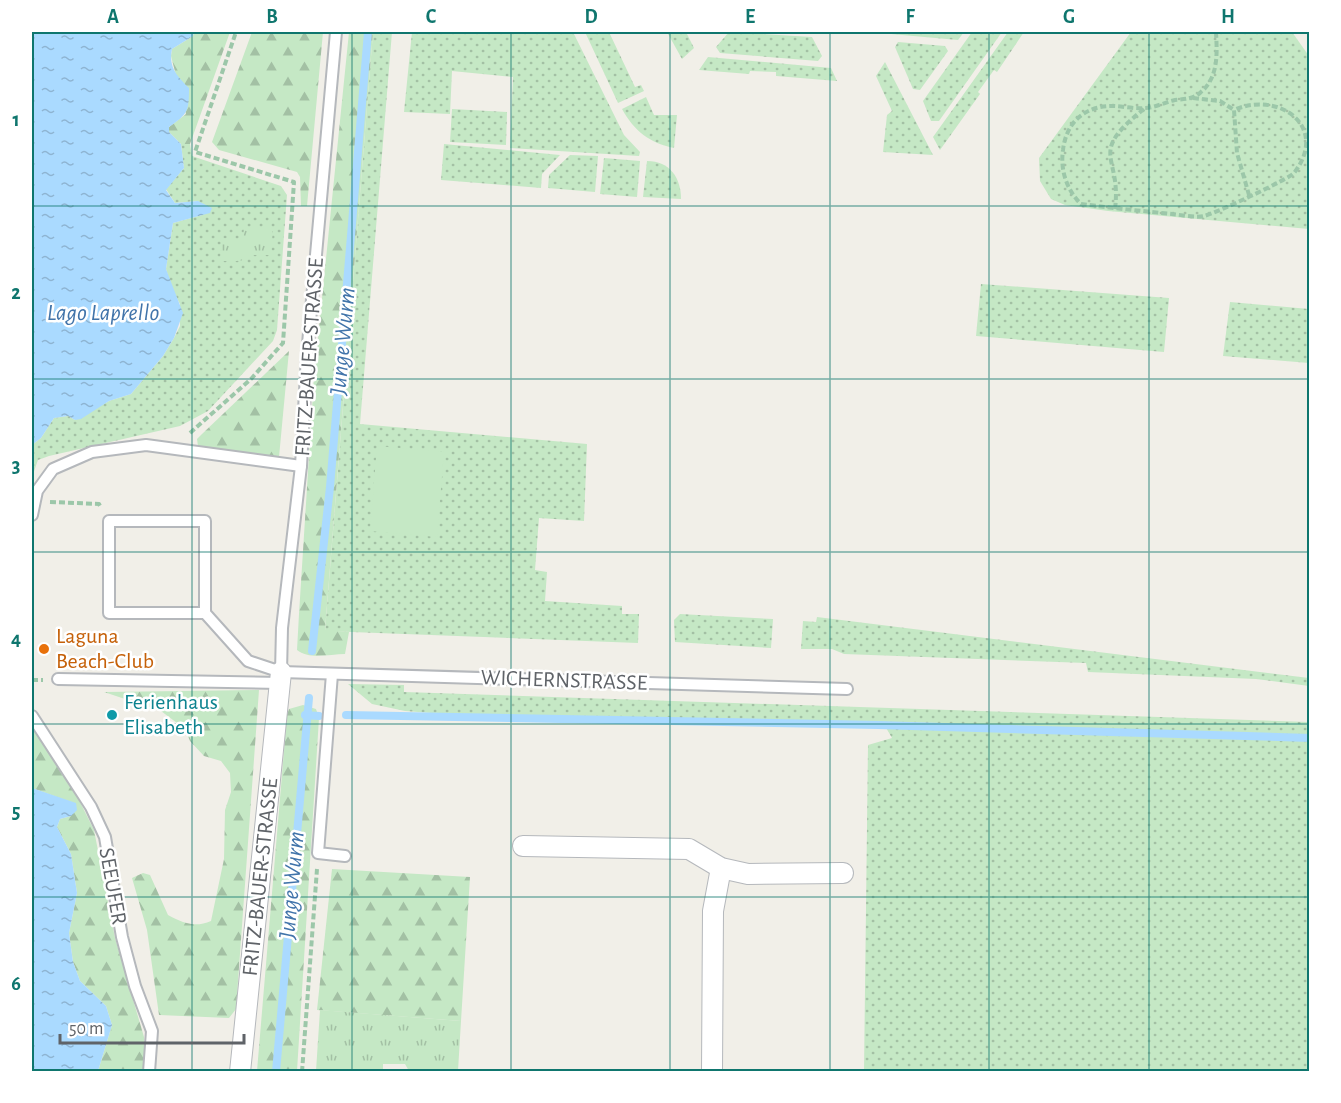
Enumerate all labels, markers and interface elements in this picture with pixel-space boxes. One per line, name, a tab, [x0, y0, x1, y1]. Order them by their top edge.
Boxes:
text: A	[107, 7, 119, 27]
text: B	[266, 7, 278, 27]
text: C	[426, 7, 437, 27]
text: D	[584, 7, 598, 27]
text: E	[745, 7, 755, 27]
text: F	[905, 7, 915, 27]
text: G	[1063, 7, 1075, 27]
text: H	[1221, 7, 1235, 27]
text: 1	[12, 110, 20, 130]
street label: FRITZ-BAUER-STRASSE	[291, 257, 327, 457]
text: 2	[11, 283, 21, 303]
water label: Junge Wurm	[326, 286, 360, 397]
water label: Lago Laprello	[47, 301, 159, 325]
text: 3	[12, 456, 20, 476]
place label: Laguna Beach-Club	[56, 625, 154, 672]
text: 4	[11, 629, 21, 649]
marker: Laguna Beach-Club	[37, 642, 51, 656]
street label: WICHERNSTRASSE	[480, 666, 648, 694]
place label: Ferienhaus Elisabeth	[124, 691, 218, 738]
marker: Ferienhaus Elisabeth	[105, 708, 119, 722]
street label: FRITZ-BAUER-STRASSE	[239, 777, 281, 977]
text: 5	[12, 802, 20, 822]
water label: Junge Wurm	[275, 830, 309, 941]
street label: SEEUFER	[95, 846, 131, 926]
text: 6	[11, 974, 21, 994]
scale bar	[60, 1007, 244, 1045]
text: 50 m	[69, 1020, 103, 1038]

